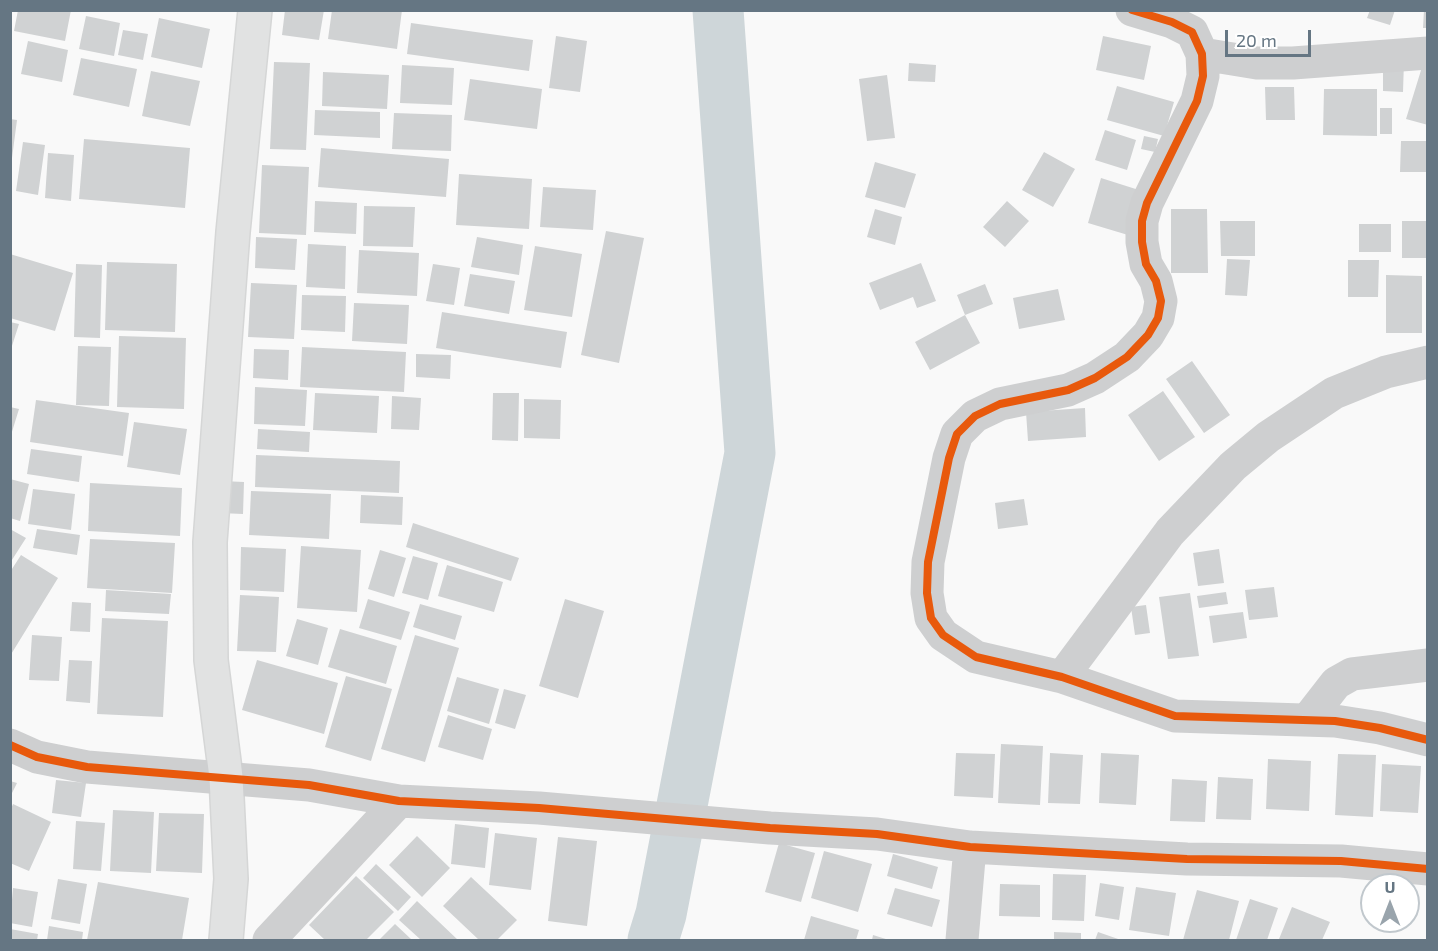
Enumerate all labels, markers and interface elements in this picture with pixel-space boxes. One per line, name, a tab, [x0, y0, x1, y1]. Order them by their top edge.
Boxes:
scale bar	[1228, 18, 1314, 56]
text: 20 m	[1236, 29, 1277, 51]
north arrow	[1360, 873, 1420, 933]
text: U	[1385, 877, 1395, 896]

